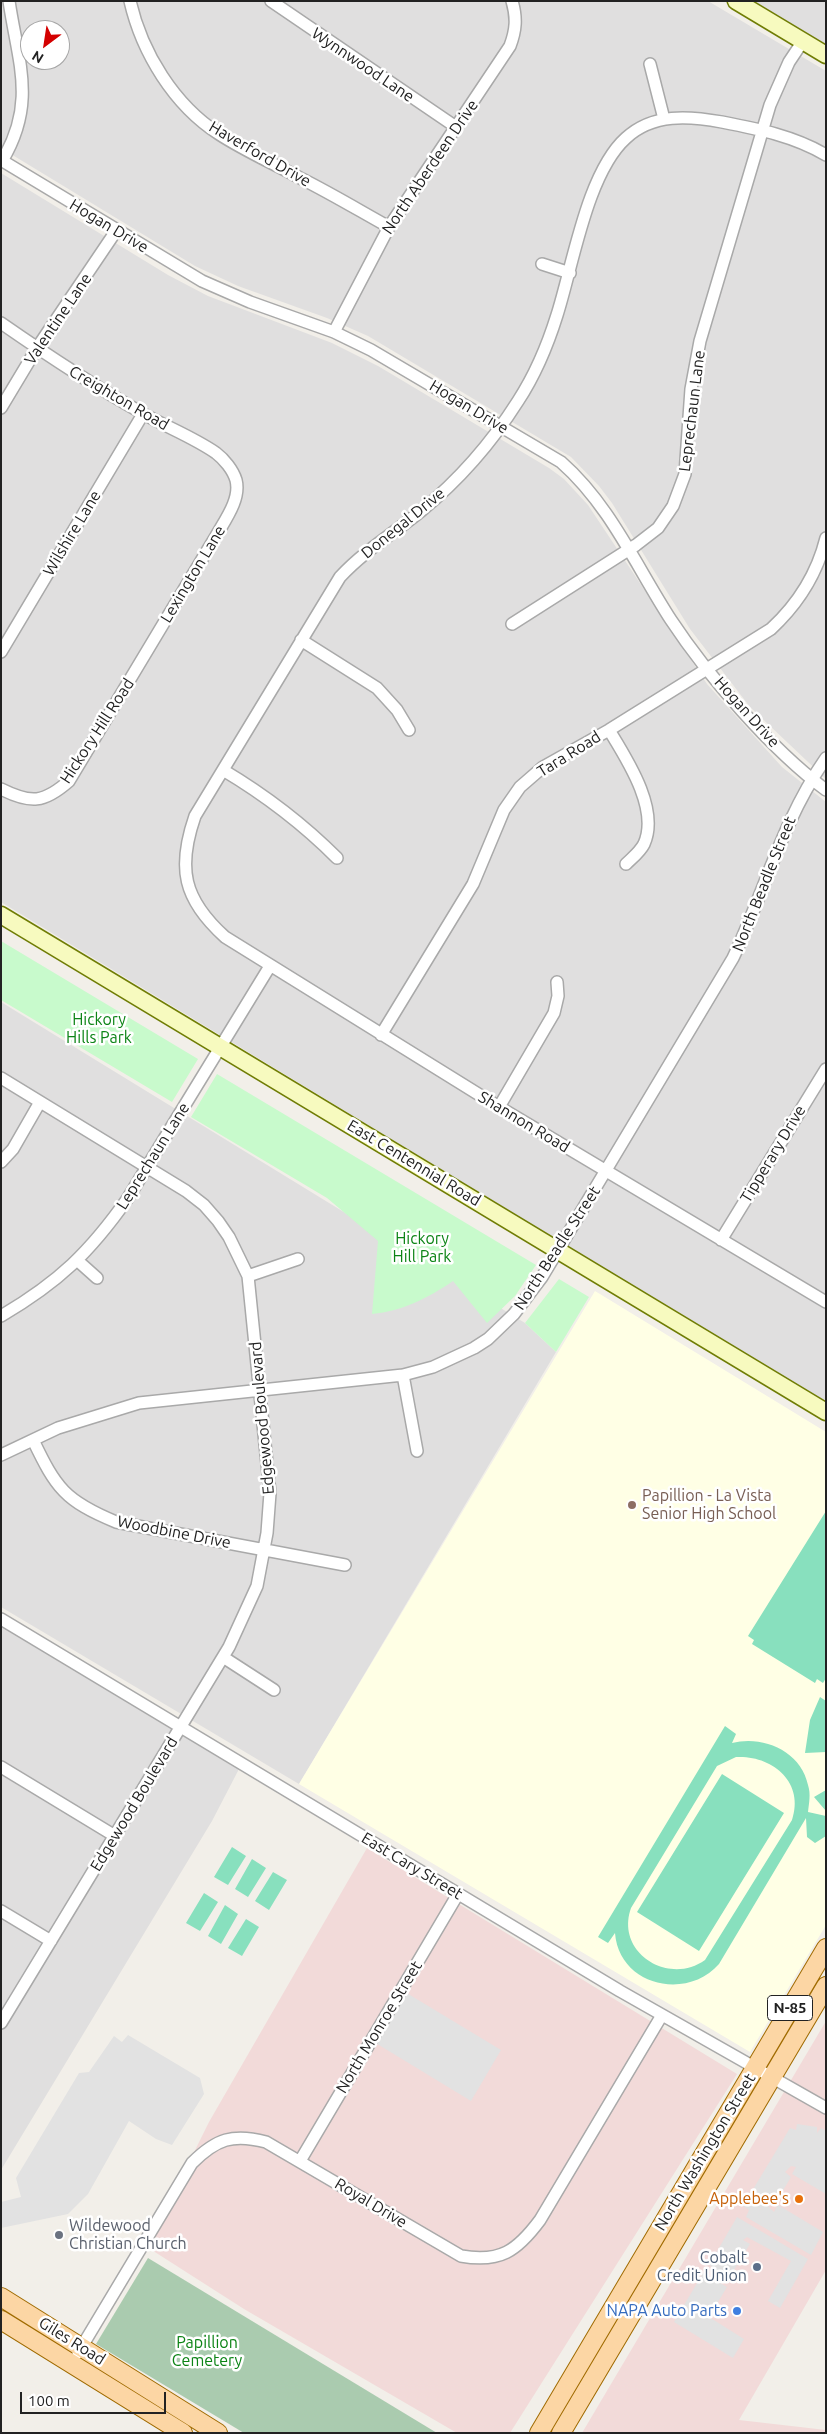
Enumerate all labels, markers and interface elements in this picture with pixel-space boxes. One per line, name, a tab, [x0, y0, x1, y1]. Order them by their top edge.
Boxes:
north arrow	[20, 20, 70, 70]
street label: Wynnwood Lane	[308, 24, 418, 106]
text: N	[29, 47, 46, 67]
street label: North Aberdeen Drive	[378, 96, 482, 238]
street label: Haverford Drive	[206, 117, 314, 191]
street label: Hogan Drive	[66, 195, 152, 257]
street label: Valentine Lane	[20, 270, 96, 368]
street label: Leprechaun Lane	[675, 349, 709, 473]
street label: Creighton Road	[66, 362, 172, 434]
street label: Hogan Drive	[426, 376, 512, 438]
street label: Donegal Drive	[357, 484, 449, 562]
street label: Wilshire Lane	[39, 487, 105, 579]
street label: Lexington Lane	[156, 522, 230, 626]
street label: Hogan Drive	[710, 673, 784, 751]
street label: Hickory Hill Road	[56, 675, 138, 787]
street label: Tara Road	[534, 727, 604, 781]
street label: North Beadle Street	[728, 814, 800, 954]
park label: Hickory Hills Park	[66, 1010, 132, 1048]
street label: Shannon Road	[475, 1087, 573, 1157]
street label: Leprechaun Lane	[112, 1099, 194, 1213]
street label: Tipperary Drive	[736, 1102, 810, 1206]
street label: East Centennial Road	[344, 1116, 484, 1210]
street label: North Beadle Street	[510, 1182, 604, 1314]
park label: Hickory Hill Park	[393, 1229, 451, 1267]
street label: Edgewood Boulevard	[246, 1341, 278, 1495]
place label: Papillion - La Vista Senior High School	[642, 1486, 776, 1524]
marker: Papillion - La Vista Senior High School	[626, 1499, 638, 1511]
street label: Woodbine Drive	[116, 1512, 232, 1552]
street label: Edgewood Boulevard	[86, 1733, 182, 1875]
street label: East Cary Street	[358, 1828, 466, 1904]
street label: North Monroe Street	[332, 1957, 426, 2097]
road number: N-85	[768, 1996, 812, 2020]
street label: North Washington Street	[650, 2070, 760, 2234]
street label: Royal Drive	[331, 2174, 411, 2232]
place label: Applebee's	[709, 2189, 789, 2209]
marker: Applebee's	[793, 2193, 805, 2205]
place label: Wildewood Christian Church	[69, 2216, 187, 2254]
marker: Wildewood Christian Church	[53, 2229, 65, 2241]
place label: Cobalt Credit Union	[657, 2248, 747, 2286]
marker: Cobalt Credit Union	[751, 2261, 763, 2273]
place label: NAPA Auto Parts	[606, 2301, 727, 2321]
marker: NAPA Auto Parts	[731, 2305, 743, 2317]
street label: Giles Road	[35, 2313, 109, 2369]
park label: Papillion Cemetery	[172, 2333, 242, 2371]
scale bar	[22, 2382, 169, 2414]
text: 100 m	[28, 2392, 70, 2409]

